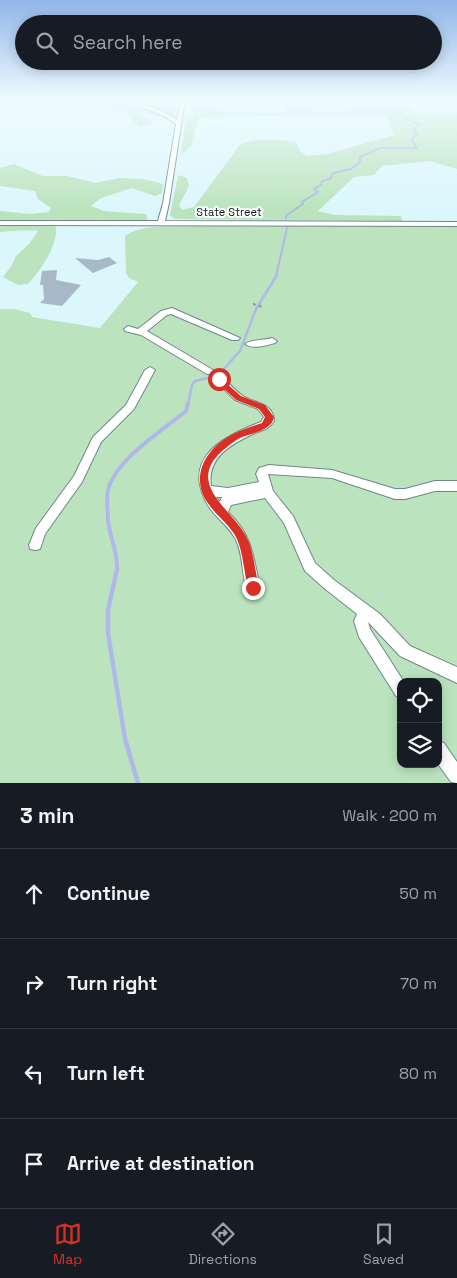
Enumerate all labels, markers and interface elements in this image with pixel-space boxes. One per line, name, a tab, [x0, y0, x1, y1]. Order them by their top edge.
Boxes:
search box	[15, 15, 442, 70]
icon: search	[33, 29, 61, 57]
text: Search here	[73, 30, 183, 55]
street label: State Street	[196, 205, 262, 219]
route start	[208, 368, 231, 391]
route end	[242, 577, 265, 600]
map controls	[397, 678, 442, 768]
button: locate	[397, 678, 442, 723]
button: layers	[397, 723, 442, 768]
text: 3 min	[20, 802, 75, 829]
text: Walk · 200 m	[342, 805, 437, 826]
icon: ahead	[20, 880, 48, 908]
text: Continue	[67, 881, 150, 906]
text: 50 m	[399, 883, 437, 904]
icon: right	[20, 970, 48, 998]
text: Turn right	[67, 971, 157, 996]
text: 70 m	[400, 973, 437, 994]
icon: left	[20, 1060, 48, 1088]
text: Turn left	[67, 1061, 145, 1086]
text: 80 m	[399, 1063, 437, 1084]
icon: arrive	[20, 1150, 48, 1178]
text: Arrive at destination	[67, 1151, 255, 1176]
tab: Map	[53, 1220, 82, 1268]
tab: Directions	[188, 1220, 257, 1268]
tab: Saved	[363, 1220, 404, 1268]

